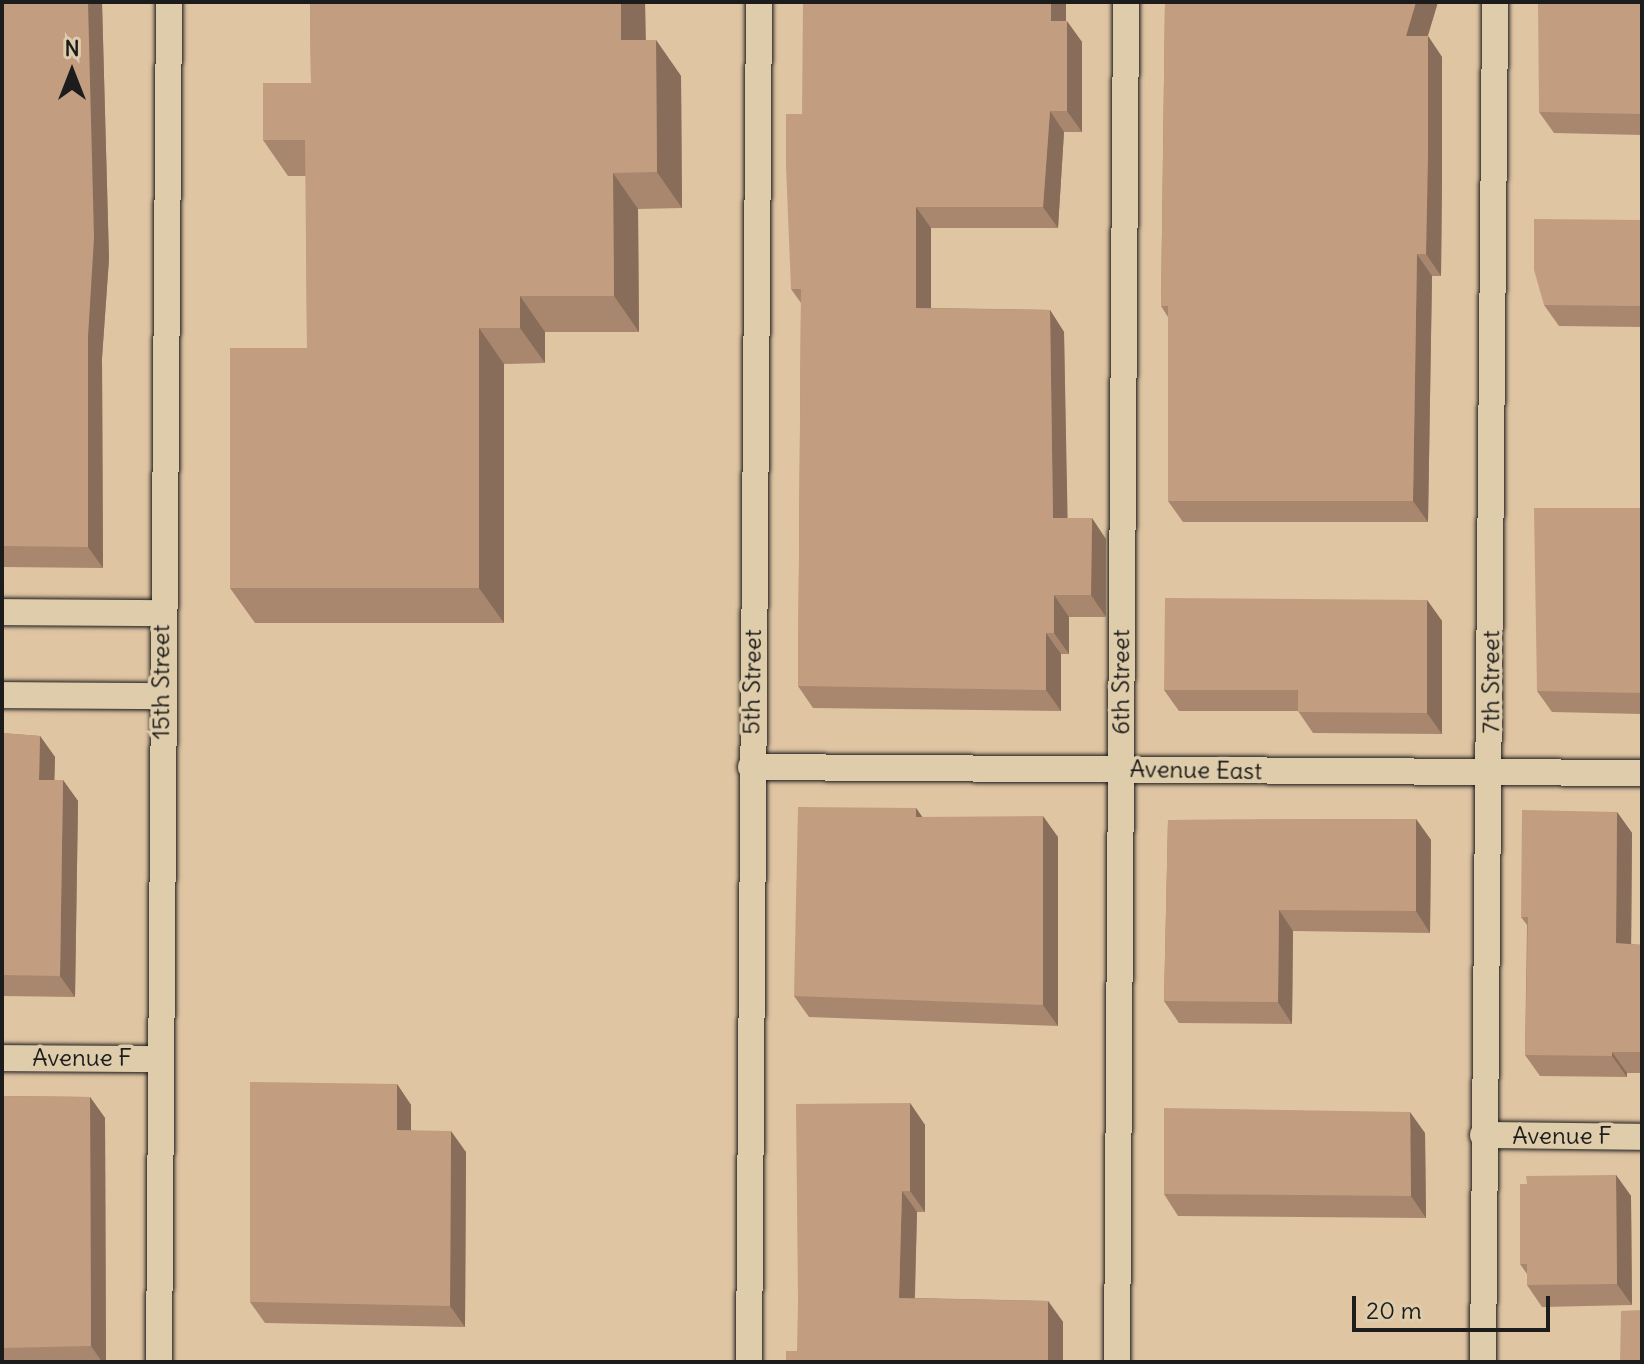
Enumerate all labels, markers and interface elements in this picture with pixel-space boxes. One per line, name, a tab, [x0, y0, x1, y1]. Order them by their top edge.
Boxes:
north arrow	[32, 32, 112, 112]
text: N	[64, 34, 80, 62]
street label: 15th Street	[147, 624, 175, 740]
street label: 5th Street	[737, 629, 767, 735]
street label: 6th Street	[1107, 629, 1135, 735]
street label: 7th Street	[1477, 630, 1505, 734]
street label: Avenue East	[1129, 754, 1263, 786]
street label: Avenue F	[32, 1044, 132, 1072]
street label: Avenue F	[1512, 1122, 1612, 1150]
scale bar	[1356, 1280, 1554, 1330]
text: 20 m	[1366, 1295, 1422, 1325]

